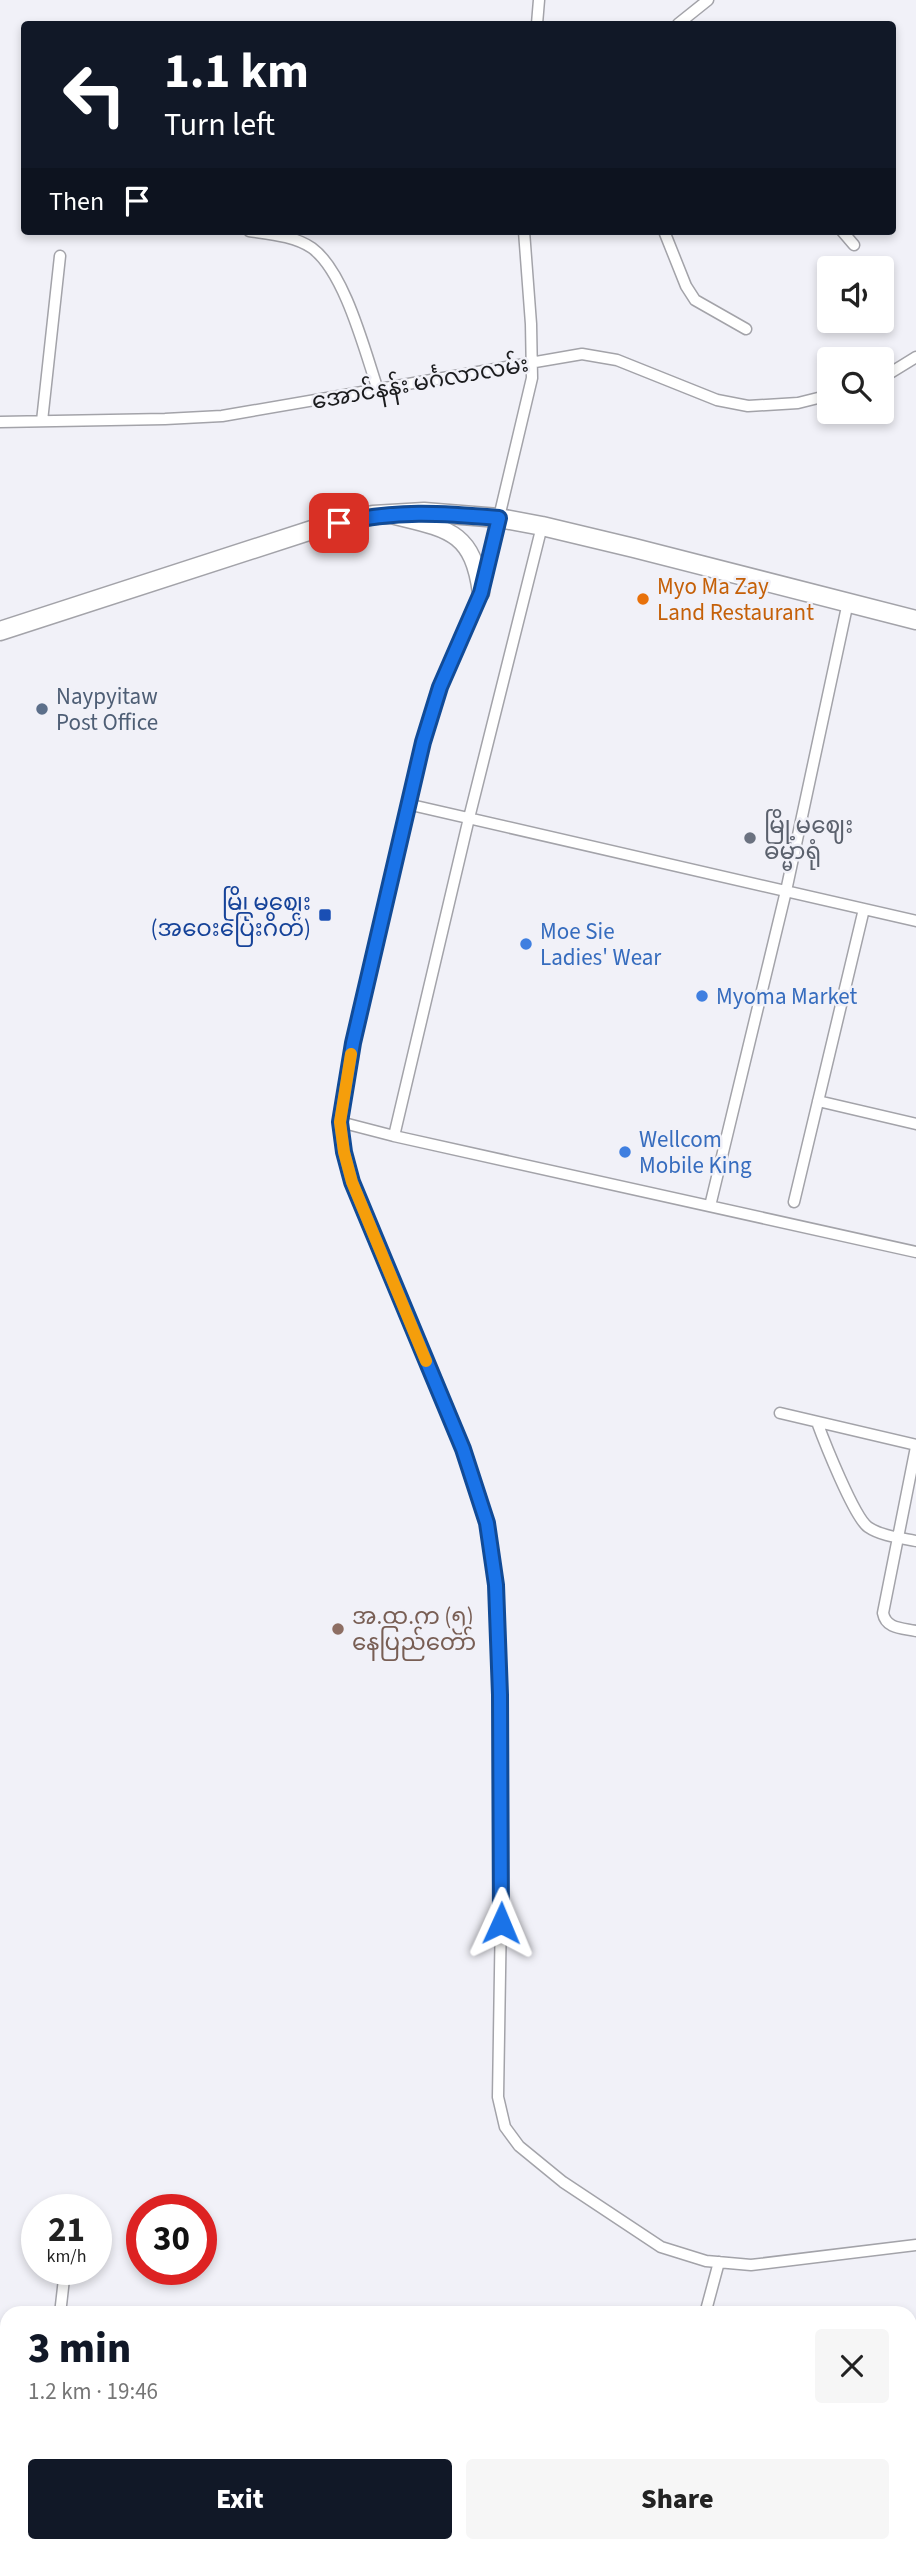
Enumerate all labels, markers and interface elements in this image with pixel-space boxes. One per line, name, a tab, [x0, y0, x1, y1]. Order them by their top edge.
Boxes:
text: 1.1 km	[164, 37, 309, 107]
icon: left	[49, 49, 140, 140]
text: Turn left	[164, 102, 275, 148]
icon: arrive	[118, 182, 156, 220]
text: Then	[49, 183, 104, 220]
map controls	[817, 256, 894, 424]
button: sound	[817, 256, 894, 333]
street label: အောင်နန်း မင်္ဂလာလမ်း	[309, 347, 531, 420]
button: search	[817, 347, 894, 424]
pin	[309, 493, 369, 553]
icon: arrive	[320, 504, 358, 542]
place label: Myo Ma Zay Land Restaurant	[657, 570, 814, 629]
marker: Myo Ma Zay Land Restaurant	[635, 591, 651, 607]
place label: Naypyitaw Post Office	[56, 680, 158, 739]
marker: Naypyitaw Post Office	[34, 701, 50, 717]
place label: မြို့မဈေး ဓမ္မာရုံ	[764, 809, 853, 871]
marker: မြို့မဈေး ဓမ္မာရုံ	[742, 830, 758, 846]
place label: မြို့မဈေး (အဝေးပြေးဂိတ်)	[151, 886, 311, 947]
marker: မြို့မဈေး (အဝေးပြေးဂိတ်)	[317, 907, 333, 923]
place label: Moe Sie Ladies' Wear	[540, 915, 662, 974]
marker: Moe Sie Ladies' Wear	[518, 936, 534, 952]
place label: Myoma Market	[716, 980, 858, 1013]
marker: Myoma Market	[694, 988, 710, 1004]
place label: Wellcom Mobile King	[639, 1123, 752, 1182]
marker: Wellcom Mobile King	[617, 1144, 633, 1160]
place label: အ.ထ.က (၅) နေပြည်တော်	[352, 1600, 476, 1661]
marker: အ.ထ.က (၅) နေပြည်တော်	[330, 1621, 346, 1637]
position arrow	[464, 1886, 538, 1960]
speed limit sign: 30	[126, 2194, 217, 2285]
text: 21	[48, 2205, 85, 2255]
text: km/h	[47, 2244, 86, 2269]
text: 3 min	[28, 2319, 131, 2379]
button: close	[815, 2329, 889, 2403]
text: 1.2 km · 19:46	[28, 2375, 158, 2408]
button: Exit	[28, 2459, 452, 2539]
button: Share	[466, 2459, 889, 2539]

